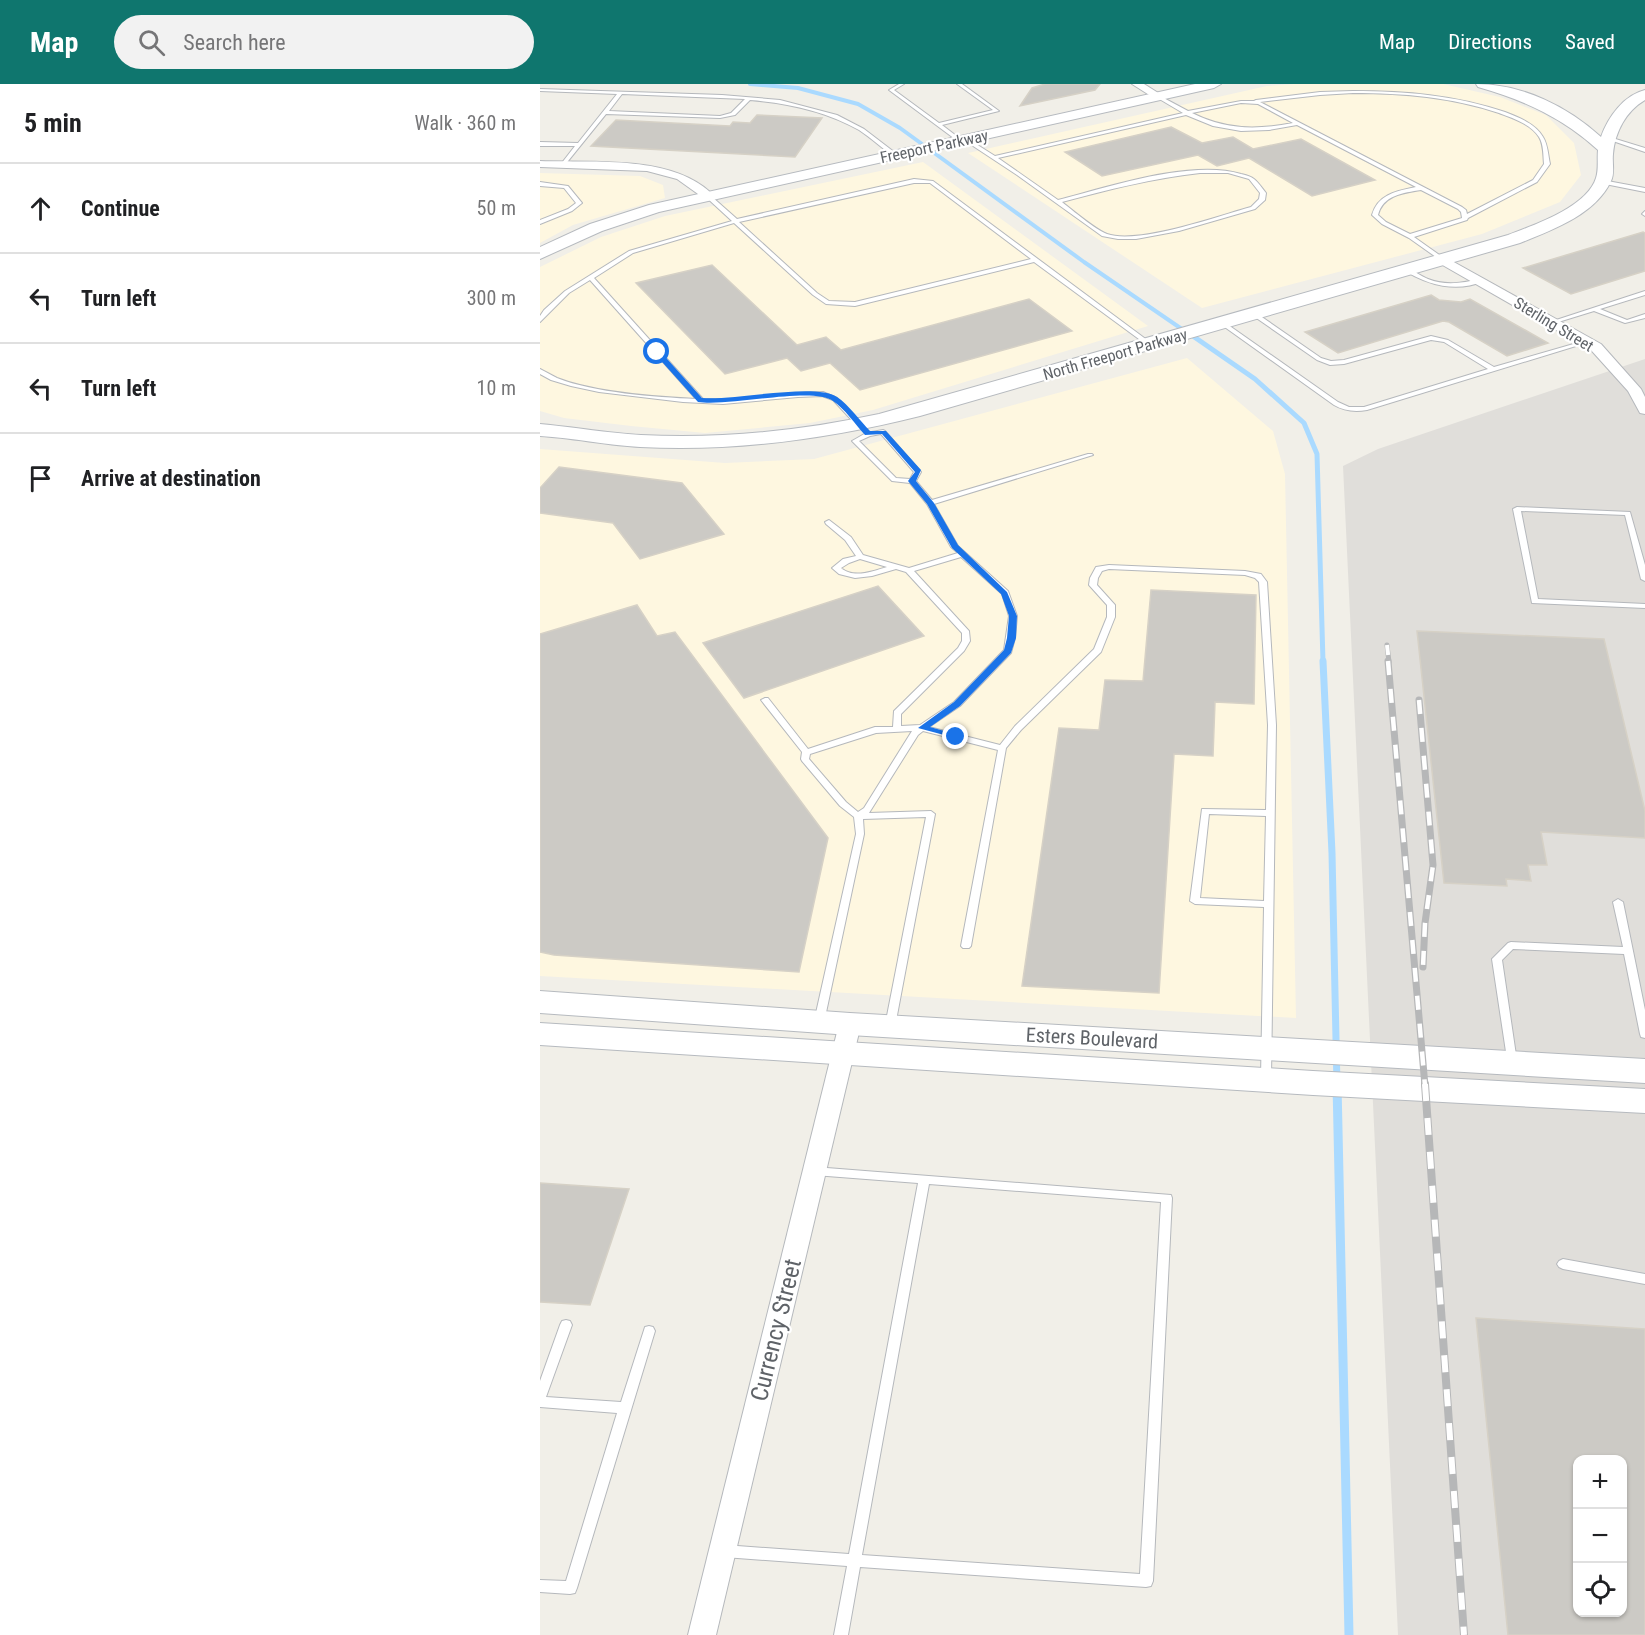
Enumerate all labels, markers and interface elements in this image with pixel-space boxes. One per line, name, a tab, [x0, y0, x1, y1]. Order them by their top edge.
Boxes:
search box	[114, 15, 534, 69]
text: Map	[30, 26, 78, 59]
icon: search	[135, 26, 168, 59]
text: Search here	[183, 30, 286, 55]
text: Map	[1379, 30, 1415, 54]
text: Directions	[1448, 30, 1532, 54]
text: Saved	[1565, 30, 1615, 54]
text: 5 min	[24, 108, 82, 138]
text: Walk · 360 m	[415, 111, 516, 135]
street label: Freeport Parkway	[878, 126, 990, 167]
icon: ahead	[24, 192, 57, 225]
text: Continue	[81, 196, 160, 221]
text: 50 m	[477, 196, 516, 220]
icon: left	[24, 282, 57, 315]
text: Turn left	[81, 286, 156, 311]
text: 300 m	[467, 286, 516, 310]
street label: Sterling Street	[1510, 293, 1597, 356]
street label: North Freeport Parkway	[1041, 325, 1190, 384]
route start	[643, 338, 669, 364]
icon: left	[24, 372, 57, 405]
text: Turn left	[81, 376, 156, 401]
text: 10 m	[477, 376, 516, 400]
icon: arrive	[24, 462, 57, 495]
text: Arrive at destination	[81, 466, 261, 491]
route end	[942, 723, 968, 749]
street label: Esters Boulevard	[1025, 1023, 1159, 1053]
street label: Currency Street	[745, 1256, 807, 1404]
map controls	[1573, 1455, 1627, 1617]
button: +	[1573, 1455, 1627, 1509]
button: −	[1573, 1509, 1627, 1563]
button: locate	[1573, 1563, 1627, 1617]

